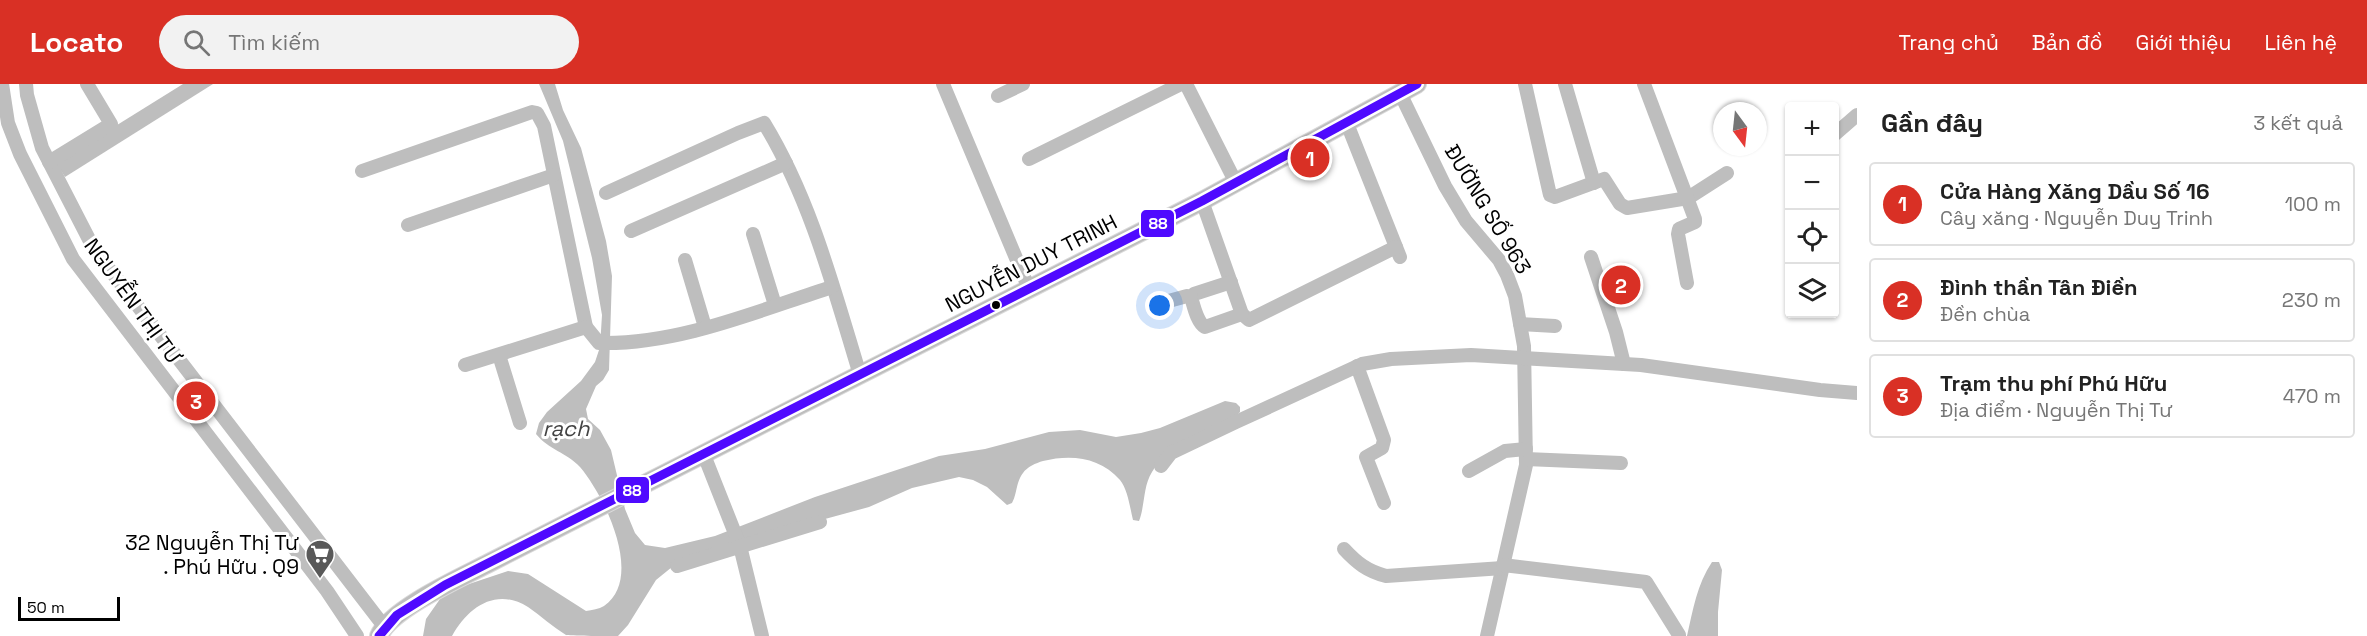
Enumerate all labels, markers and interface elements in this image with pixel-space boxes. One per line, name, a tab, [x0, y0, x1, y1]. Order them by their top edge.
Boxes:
search box	[159, 15, 579, 69]
text: Locato	[30, 24, 123, 60]
icon: search	[180, 26, 213, 59]
text: Tìm kiếm	[228, 28, 320, 56]
text: Trang chủ	[1899, 29, 1999, 56]
text: Bản đồ	[2032, 29, 2103, 56]
text: Giới thiệu	[2136, 29, 2231, 56]
text: Liên hệ	[2264, 29, 2337, 56]
north arrow	[1713, 102, 1767, 156]
map controls	[1785, 102, 1839, 318]
button: +	[1785, 102, 1839, 156]
text: Gần đây	[1881, 106, 1983, 140]
text: 3 kết quả	[2253, 110, 2343, 136]
pin: 1	[1290, 136, 1330, 181]
street label: ĐƯỜNG SỐ 963	[1439, 139, 1538, 279]
button: −	[1785, 156, 1839, 210]
text: Cửa Hàng Xăng Dầu Số 16	[1940, 177, 2210, 205]
text: 1	[1898, 191, 1907, 217]
text: 100 m	[2285, 191, 2341, 217]
street label: NGUYỄN DUY TRINH	[939, 205, 1122, 318]
text: Cây xăng · Nguyễn Duy Trinh	[1940, 205, 2213, 231]
line badge: 88	[1140, 209, 1175, 238]
button: locate	[1785, 210, 1839, 264]
text: 88	[1148, 213, 1168, 234]
street label: NGUYỄN THỊ TƯ	[78, 231, 190, 369]
pin: 2	[1602, 262, 1640, 308]
button: layers	[1785, 264, 1839, 318]
text: Đình thần Tân Điền	[1940, 273, 2138, 301]
text: 2	[1897, 287, 1908, 313]
text: 230 m	[2282, 287, 2341, 313]
your location	[1145, 291, 1174, 320]
unlabelled marker	[990, 299, 1002, 311]
text: Đền chùa	[1940, 301, 2030, 327]
text: Trạm thu phí Phú Hữu	[1940, 369, 2167, 397]
pin: 3	[176, 378, 216, 424]
text: 3	[1896, 383, 1909, 409]
text: 470 m	[2283, 383, 2341, 409]
text: Địa điểm · Nguyễn Thị Tư	[1940, 397, 2172, 423]
water label: rạch	[543, 414, 590, 442]
line badge: 88	[615, 476, 650, 504]
text: 88	[622, 480, 642, 501]
place label: 32 Nguyễn Thị Tư . Phú Hữu . Q9	[125, 529, 299, 580]
supermarket icon: 32 Nguyễn Thị Tư . Phú Hữu . Q9	[304, 538, 336, 580]
scale bar	[18, 594, 120, 622]
text: 50 m	[27, 597, 65, 618]

